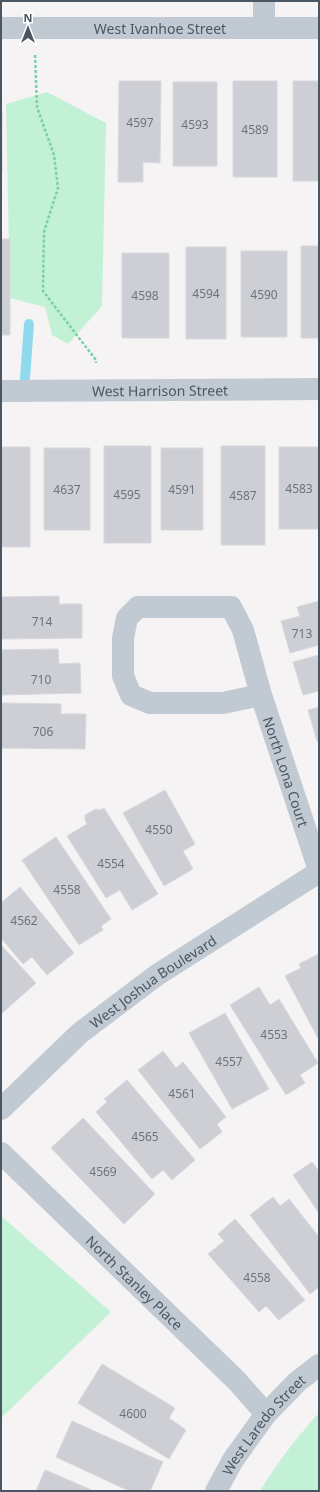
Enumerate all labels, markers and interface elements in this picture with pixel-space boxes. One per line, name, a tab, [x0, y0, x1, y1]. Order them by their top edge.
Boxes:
north arrow	[8, 8, 48, 48]
text: N	[24, 10, 32, 25]
street label: West Ivanhoe Street	[94, 19, 226, 38]
house number: 4597	[126, 114, 154, 131]
house number: 4593	[181, 116, 209, 133]
house number: 4589	[241, 121, 269, 138]
house number: 4594	[192, 285, 220, 302]
house number: 4590	[250, 286, 278, 303]
house number: 4598	[131, 287, 159, 304]
street label: West Harrison Street	[92, 380, 228, 400]
house number: 4583	[285, 480, 313, 497]
house number: 4637	[53, 481, 81, 498]
house number: 4591	[168, 481, 196, 498]
house number: 4595	[113, 486, 141, 503]
house number: 4587	[229, 487, 257, 504]
house number: 714	[32, 613, 52, 630]
house number: 713	[292, 625, 312, 642]
house number: 710	[31, 671, 51, 688]
street label: North Lona Court	[259, 714, 313, 829]
house number: 706	[33, 723, 53, 740]
house number: 4550	[145, 821, 173, 838]
house number: 4554	[97, 855, 125, 872]
house number: 4558	[53, 881, 81, 898]
house number: 4562	[10, 912, 38, 929]
street label: West Joshua Boulevard	[86, 930, 220, 1032]
house number: 4553	[260, 1026, 288, 1043]
house number: 4557	[215, 1053, 243, 1070]
house number: 4561	[168, 1085, 196, 1102]
house number: 4565	[131, 1128, 159, 1145]
house number: 4569	[89, 1163, 117, 1180]
street label: North Stanley Place	[82, 1231, 188, 1334]
house number: 4558	[243, 1269, 271, 1286]
street label: West Laredo Street	[217, 1370, 309, 1478]
house number: 4600	[119, 1405, 147, 1422]

